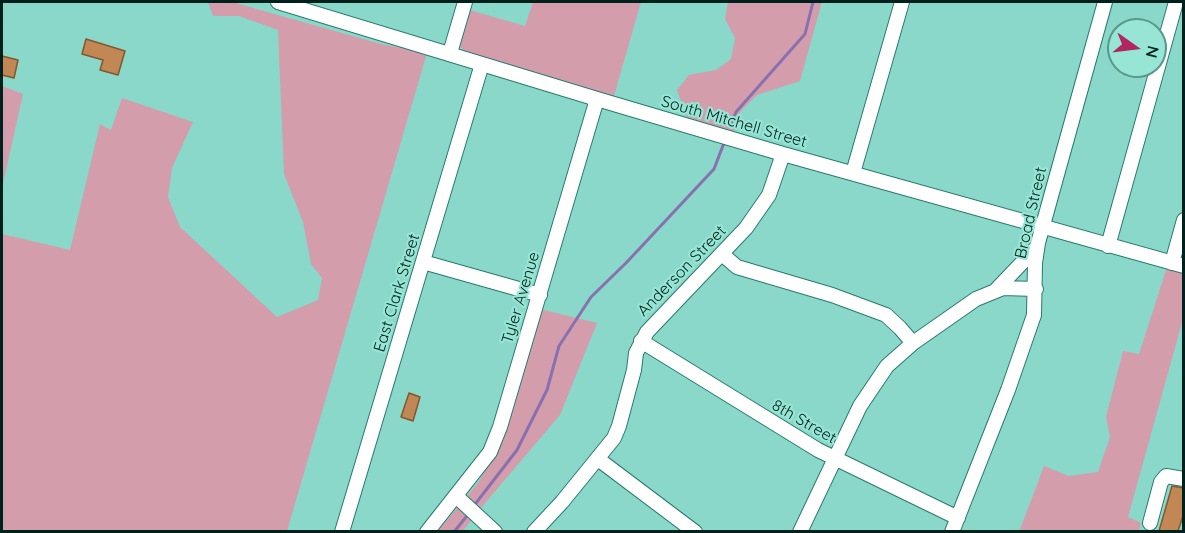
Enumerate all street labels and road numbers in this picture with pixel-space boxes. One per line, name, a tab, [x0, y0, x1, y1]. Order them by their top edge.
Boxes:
street label: South Mitchell Street	[659, 92, 809, 152]
street label: Broad Street	[1011, 165, 1051, 261]
street label: Anderson Street	[634, 222, 730, 320]
street label: East Clark Street	[370, 232, 424, 354]
street label: Tyler Avenue	[498, 250, 544, 346]
street label: 8th Street	[768, 396, 840, 448]

